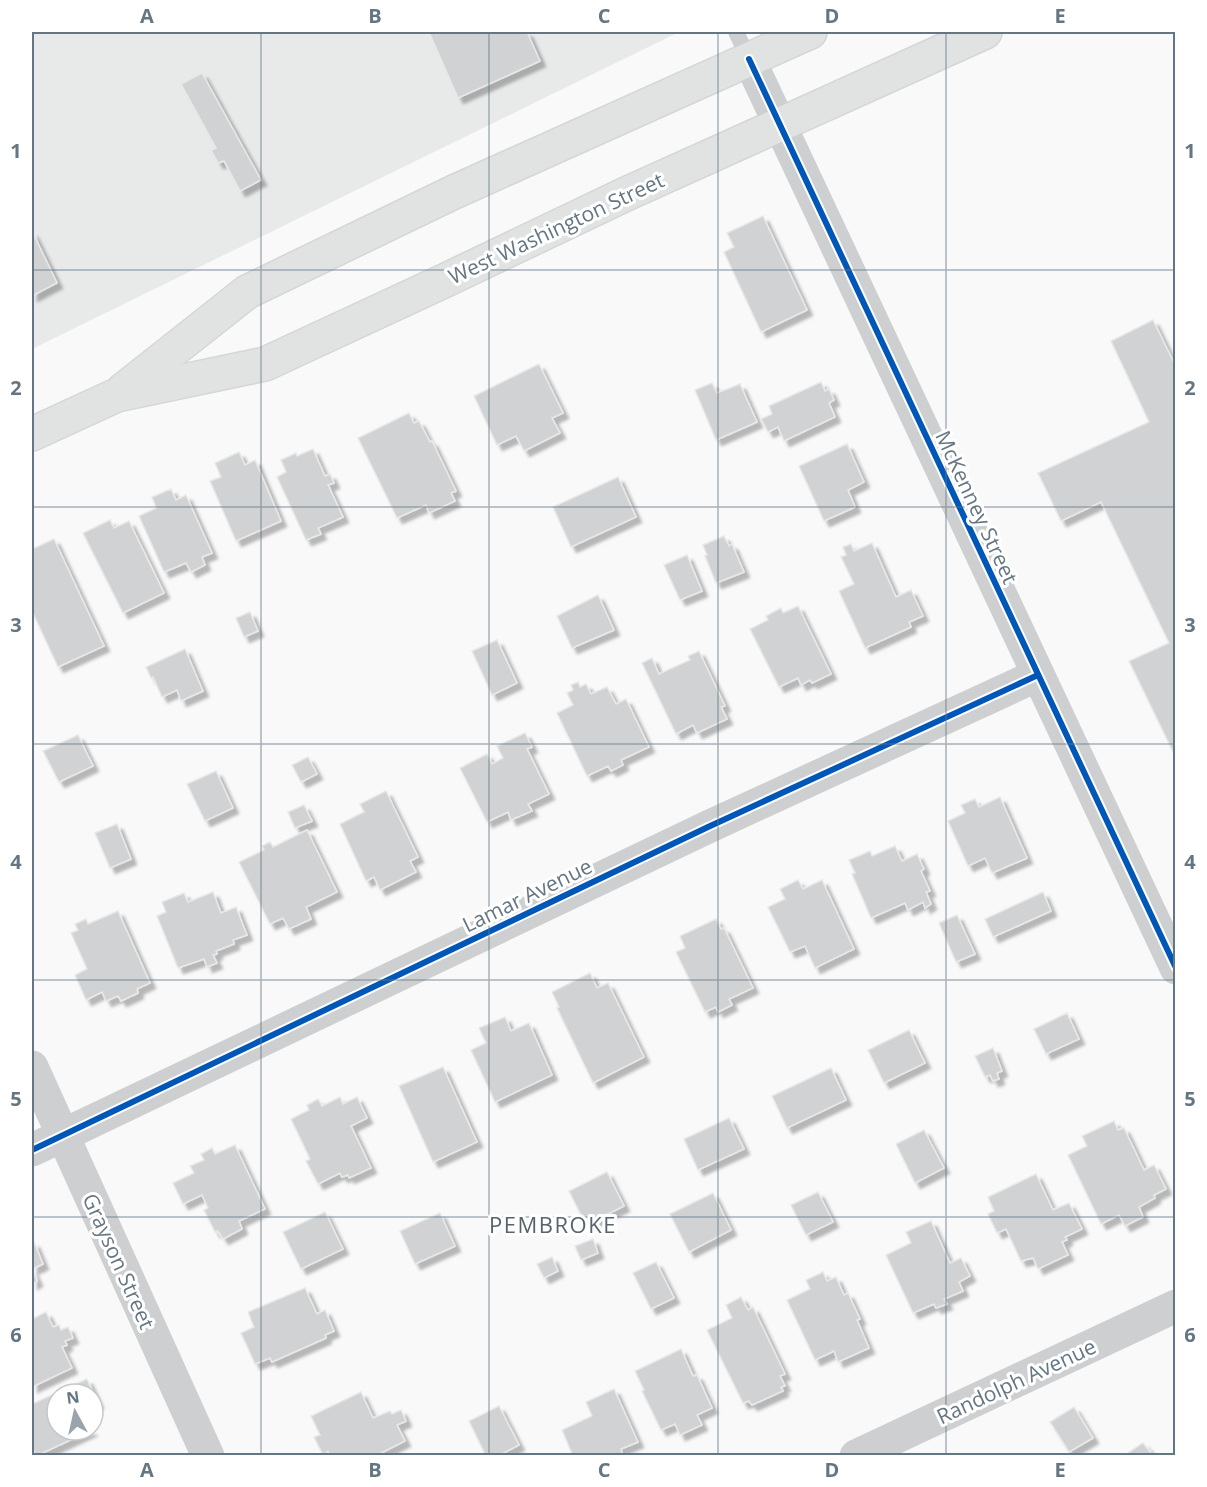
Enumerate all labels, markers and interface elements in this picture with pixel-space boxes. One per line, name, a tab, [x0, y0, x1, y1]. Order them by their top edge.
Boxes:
text: A	[140, 2, 154, 29]
text: B	[368, 2, 382, 29]
text: C	[598, 2, 611, 29]
text: D	[825, 2, 839, 29]
text: E	[1054, 2, 1066, 29]
text: 1	[10, 137, 22, 164]
text: 1	[1184, 137, 1196, 164]
street label: West Washington Street	[444, 166, 668, 290]
text: 2	[10, 374, 22, 401]
text: 2	[1184, 374, 1196, 401]
street label: McKenney Street	[929, 426, 1025, 588]
text: 3	[10, 611, 22, 638]
text: 3	[1184, 611, 1196, 638]
text: 4	[10, 848, 22, 875]
text: 4	[1184, 848, 1196, 875]
street label: Lamar Avenue	[458, 852, 596, 938]
text: 5	[10, 1085, 22, 1112]
text: 5	[1184, 1085, 1196, 1112]
street label: Grayson Street	[77, 1189, 161, 1333]
district label: PEMBROKE	[489, 1209, 617, 1239]
text: 6	[10, 1321, 22, 1348]
text: 6	[1184, 1321, 1196, 1348]
street label: Randolph Avenue	[932, 1332, 1100, 1430]
north arrow	[45, 1382, 105, 1442]
text: N	[65, 1385, 81, 1409]
text: A	[140, 1456, 154, 1483]
text: B	[368, 1456, 382, 1483]
text: C	[598, 1456, 611, 1483]
text: D	[825, 1456, 839, 1483]
text: E	[1054, 1456, 1066, 1483]

